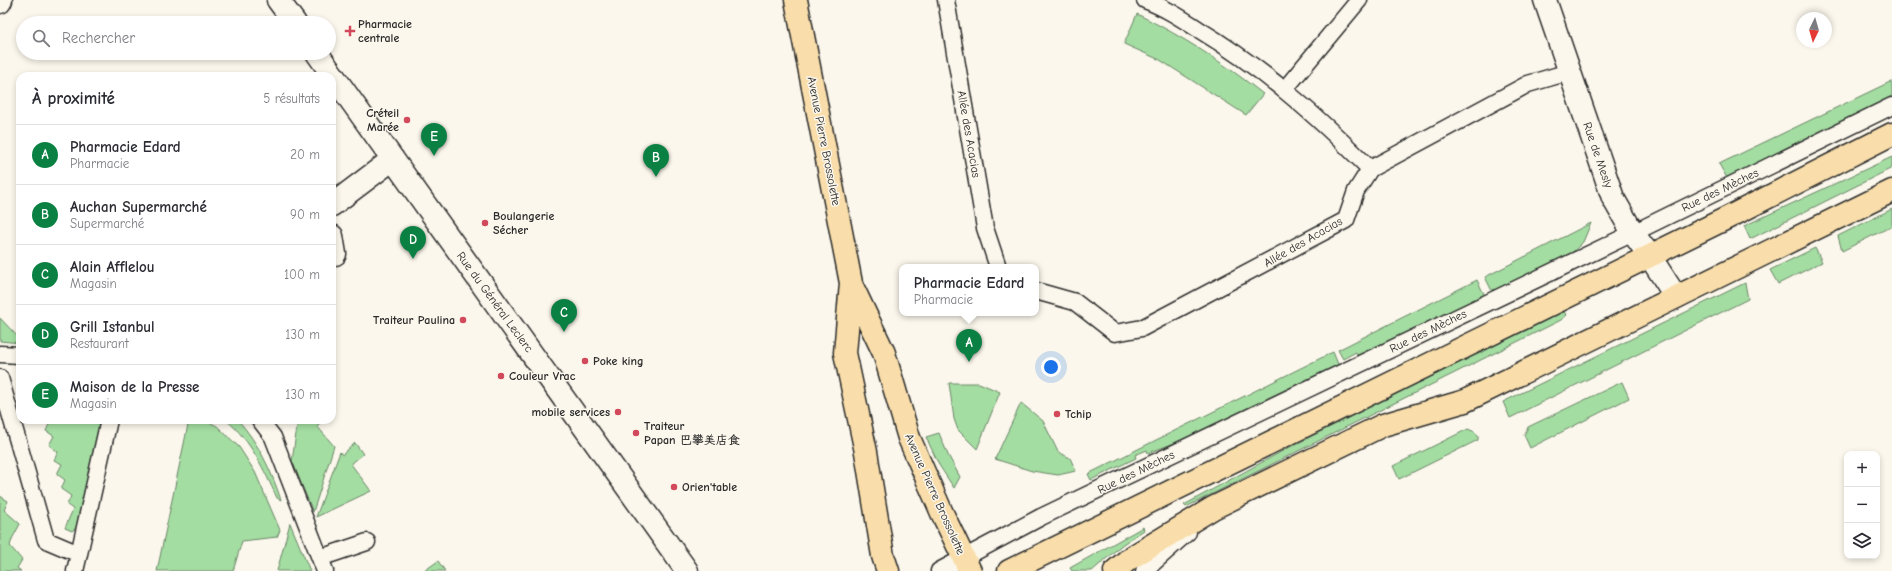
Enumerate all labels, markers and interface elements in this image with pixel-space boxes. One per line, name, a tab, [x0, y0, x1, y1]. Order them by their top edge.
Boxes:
north arrow	[1796, 12, 1832, 48]
search box	[16, 16, 336, 60]
place label: Pharmacie centrale	[358, 17, 412, 45]
marker: Pharmacie centrale	[345, 26, 355, 36]
icon: search	[30, 27, 52, 49]
text: Rechercher	[62, 29, 135, 47]
street label: Avenue Pierre Brossolette	[805, 75, 843, 207]
text: À proximité	[32, 89, 115, 108]
street label: Allée des Acacias	[954, 89, 984, 179]
text: 5 résultats	[263, 91, 320, 106]
place label: Créteil Marée	[366, 106, 399, 134]
marker: Créteil Marée	[402, 115, 412, 125]
street label: Rue de Mesly	[1580, 120, 1616, 190]
pin: E	[421, 123, 447, 156]
text: Pharmacie Edard	[70, 138, 181, 156]
pin: B	[643, 144, 669, 177]
text: A	[41, 147, 49, 162]
text: 20 m	[290, 147, 320, 162]
text: Pharmacie	[70, 156, 129, 171]
street label: Rue des Mèches	[1679, 165, 1761, 215]
text: Auchan Supermarché	[70, 198, 207, 216]
text: B	[41, 207, 49, 222]
text: 90 m	[290, 207, 320, 222]
place label: Boulangerie Sécher	[493, 209, 554, 237]
street label: Allée des Acacias	[1261, 214, 1345, 270]
text: Supermarché	[70, 216, 144, 231]
marker: Boulangerie Sécher	[480, 218, 490, 228]
pin: D	[400, 226, 426, 259]
street label: Rue du Général Leclerc	[454, 249, 536, 355]
text: Alain Afflelou	[70, 258, 154, 276]
popup	[899, 264, 1039, 316]
text: C	[41, 267, 49, 282]
text: 100 m	[284, 267, 320, 282]
text: Pharmacie Edard	[914, 274, 1024, 292]
text: Magasin	[70, 276, 117, 291]
text: Pharmacie	[914, 292, 973, 307]
pin: C	[551, 299, 577, 332]
street label: Rue des Mèches	[1387, 306, 1469, 356]
place label: Traiteur Paulina	[373, 313, 455, 327]
marker: Traiteur Paulina	[458, 315, 468, 325]
text: Grill Istanbul	[70, 318, 155, 336]
text: D	[41, 327, 49, 342]
text: 130 m	[285, 327, 320, 342]
pin: A	[956, 329, 982, 362]
text: Restaurant	[70, 336, 129, 351]
place label: Poke king	[593, 354, 644, 368]
marker: Poke king	[580, 356, 590, 366]
your location	[1041, 357, 1061, 377]
place label: Couleur Vrac	[509, 369, 576, 383]
marker: Couleur Vrac	[496, 371, 506, 381]
text: Maison de la Presse	[70, 378, 199, 396]
text: E	[41, 387, 49, 402]
text: 130 m	[285, 387, 320, 402]
text: Magasin	[70, 396, 117, 411]
place label: mobile services	[532, 405, 610, 419]
marker: mobile services	[613, 407, 623, 417]
place label: Tchip	[1065, 407, 1091, 421]
marker: Tchip	[1052, 409, 1062, 419]
place label: Traiteur Papan 巴攀美店食	[644, 419, 740, 447]
marker: Traiteur Papan 巴攀美店食	[631, 428, 641, 438]
street label: Avenue Pierre Brossolette	[902, 431, 968, 557]
street label: Rue des Mèches	[1095, 447, 1177, 497]
map controls	[1844, 451, 1880, 559]
button: +	[1844, 451, 1880, 487]
place label: Orien'table	[682, 480, 737, 494]
marker: Orien'table	[669, 482, 679, 492]
button: −	[1844, 487, 1880, 523]
button: layers	[1844, 523, 1880, 559]

